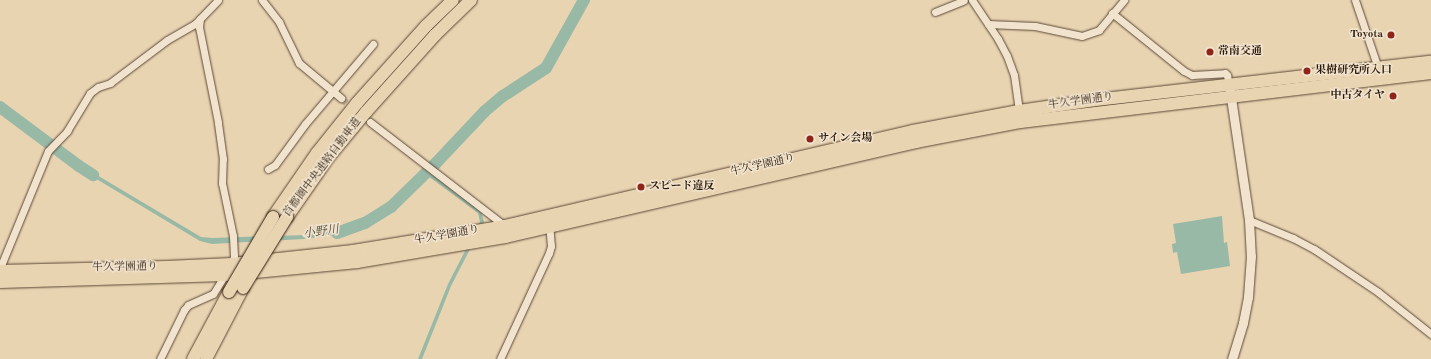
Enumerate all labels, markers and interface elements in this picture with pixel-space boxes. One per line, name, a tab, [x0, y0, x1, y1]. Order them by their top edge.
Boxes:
place label: Toyota	[1350, 28, 1383, 42]
marker: Toyota	[1386, 30, 1396, 40]
place label: 常南交通	[1218, 45, 1262, 59]
marker: 常南交通	[1205, 47, 1215, 57]
place label: 果樹研究所入口	[1315, 64, 1392, 78]
marker: 果樹研究所入口	[1302, 66, 1312, 76]
place label: 中古タイヤ	[1330, 89, 1385, 103]
street label: 牛久学園通り	[1047, 91, 1115, 113]
marker: 中古タイヤ	[1388, 91, 1398, 101]
street label: 首都圏中央連絡自動車道	[281, 116, 365, 220]
place label: サイン会場	[818, 132, 873, 146]
marker: サイン会場	[805, 134, 815, 144]
street label: 牛久学園通り	[729, 152, 797, 180]
place label: スピード違反	[649, 180, 715, 194]
marker: スピード違反	[636, 182, 646, 192]
water label: 小野川	[302, 223, 340, 243]
street label: 牛久学園通り	[413, 224, 481, 248]
street label: 牛久学園通り	[92, 261, 158, 275]

